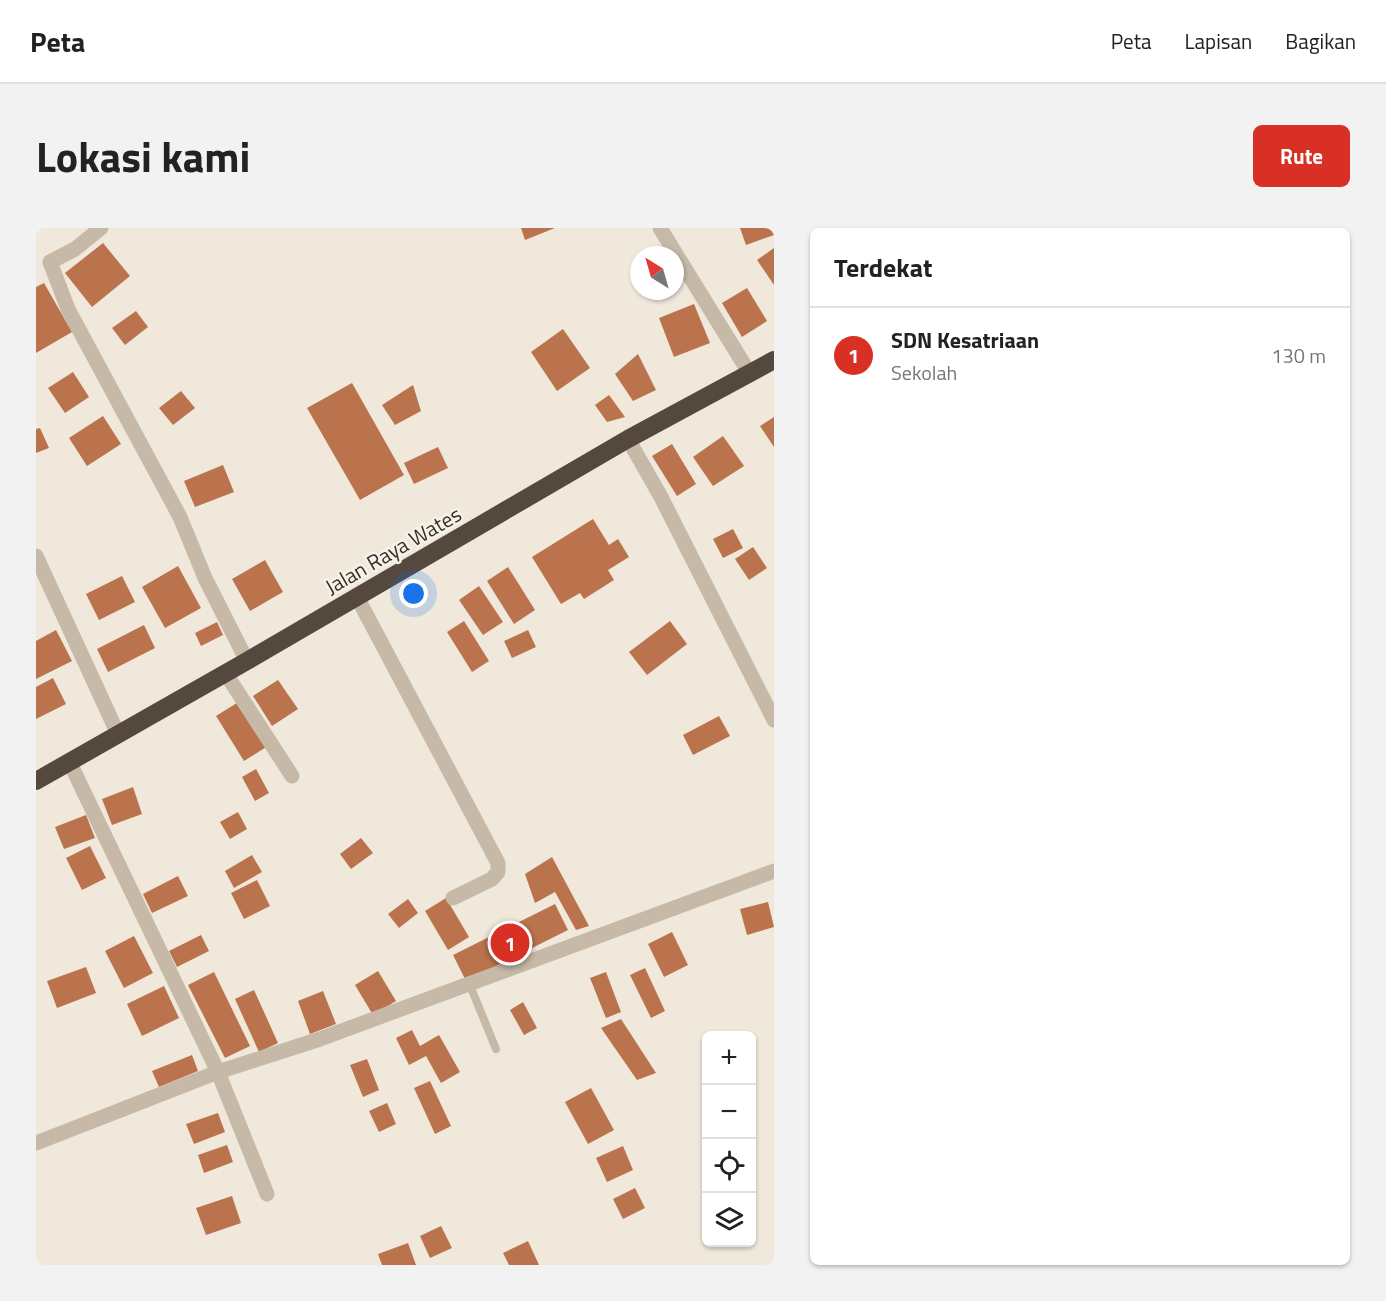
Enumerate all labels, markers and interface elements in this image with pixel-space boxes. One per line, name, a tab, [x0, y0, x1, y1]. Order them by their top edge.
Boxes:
text: Peta	[30, 20, 85, 63]
text: Peta	[1111, 25, 1152, 57]
text: Lapisan	[1185, 25, 1252, 57]
text: Bagikan	[1285, 25, 1356, 57]
text: Lokasi kami	[36, 124, 250, 188]
button: Rute	[1253, 125, 1350, 187]
north arrow	[630, 246, 684, 300]
text: Terdekat	[834, 248, 933, 287]
text: SDN Kesatriaan	[891, 323, 1039, 357]
text: 1	[848, 340, 859, 371]
text: 130 m	[1271, 340, 1326, 371]
text: Sekolah	[891, 357, 957, 388]
street label: Jalan Raya Wates	[319, 498, 467, 602]
your location	[399, 579, 428, 608]
pin: 1	[490, 920, 530, 966]
map controls	[702, 1031, 756, 1247]
button: +	[702, 1031, 756, 1085]
button: −	[702, 1085, 756, 1139]
button: locate	[702, 1139, 756, 1193]
button: layers	[702, 1193, 756, 1247]

